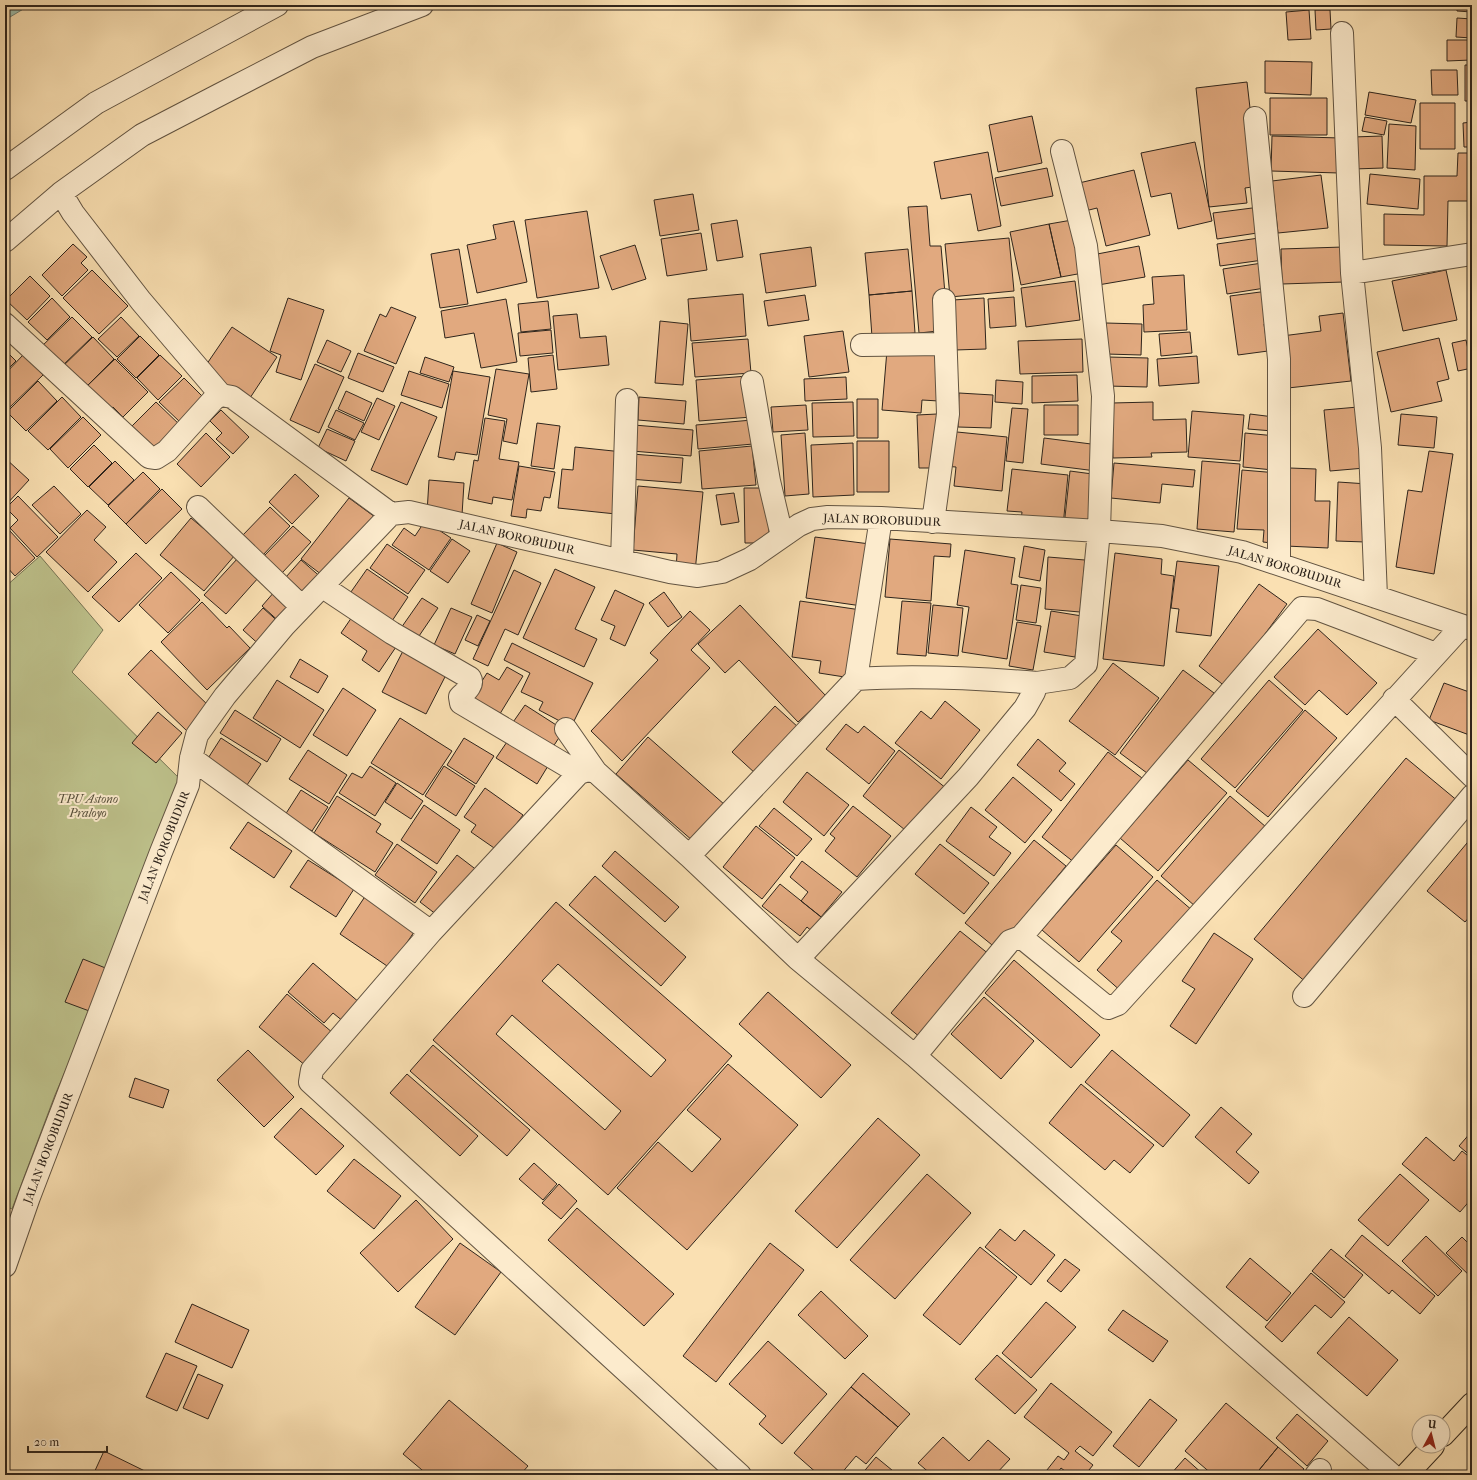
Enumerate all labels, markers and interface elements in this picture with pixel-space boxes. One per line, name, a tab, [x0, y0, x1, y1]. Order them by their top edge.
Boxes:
street label: JALAN BOROBUDUR	[822, 511, 943, 529]
street label: JALAN BOROBUDUR	[457, 517, 577, 557]
street label: JALAN BOROBUDUR	[1226, 543, 1345, 591]
street label: JALAN BOROBUDUR	[135, 787, 193, 904]
park label: TPU Astono Praloyo	[58, 792, 118, 820]
street label: JALAN BOROBUDUR	[20, 1089, 76, 1207]
north arrow	[1411, 1414, 1451, 1454]
text: U	[1426, 1417, 1438, 1432]
scale bar	[28, 1428, 107, 1454]
text: 20 m	[34, 1435, 59, 1449]

